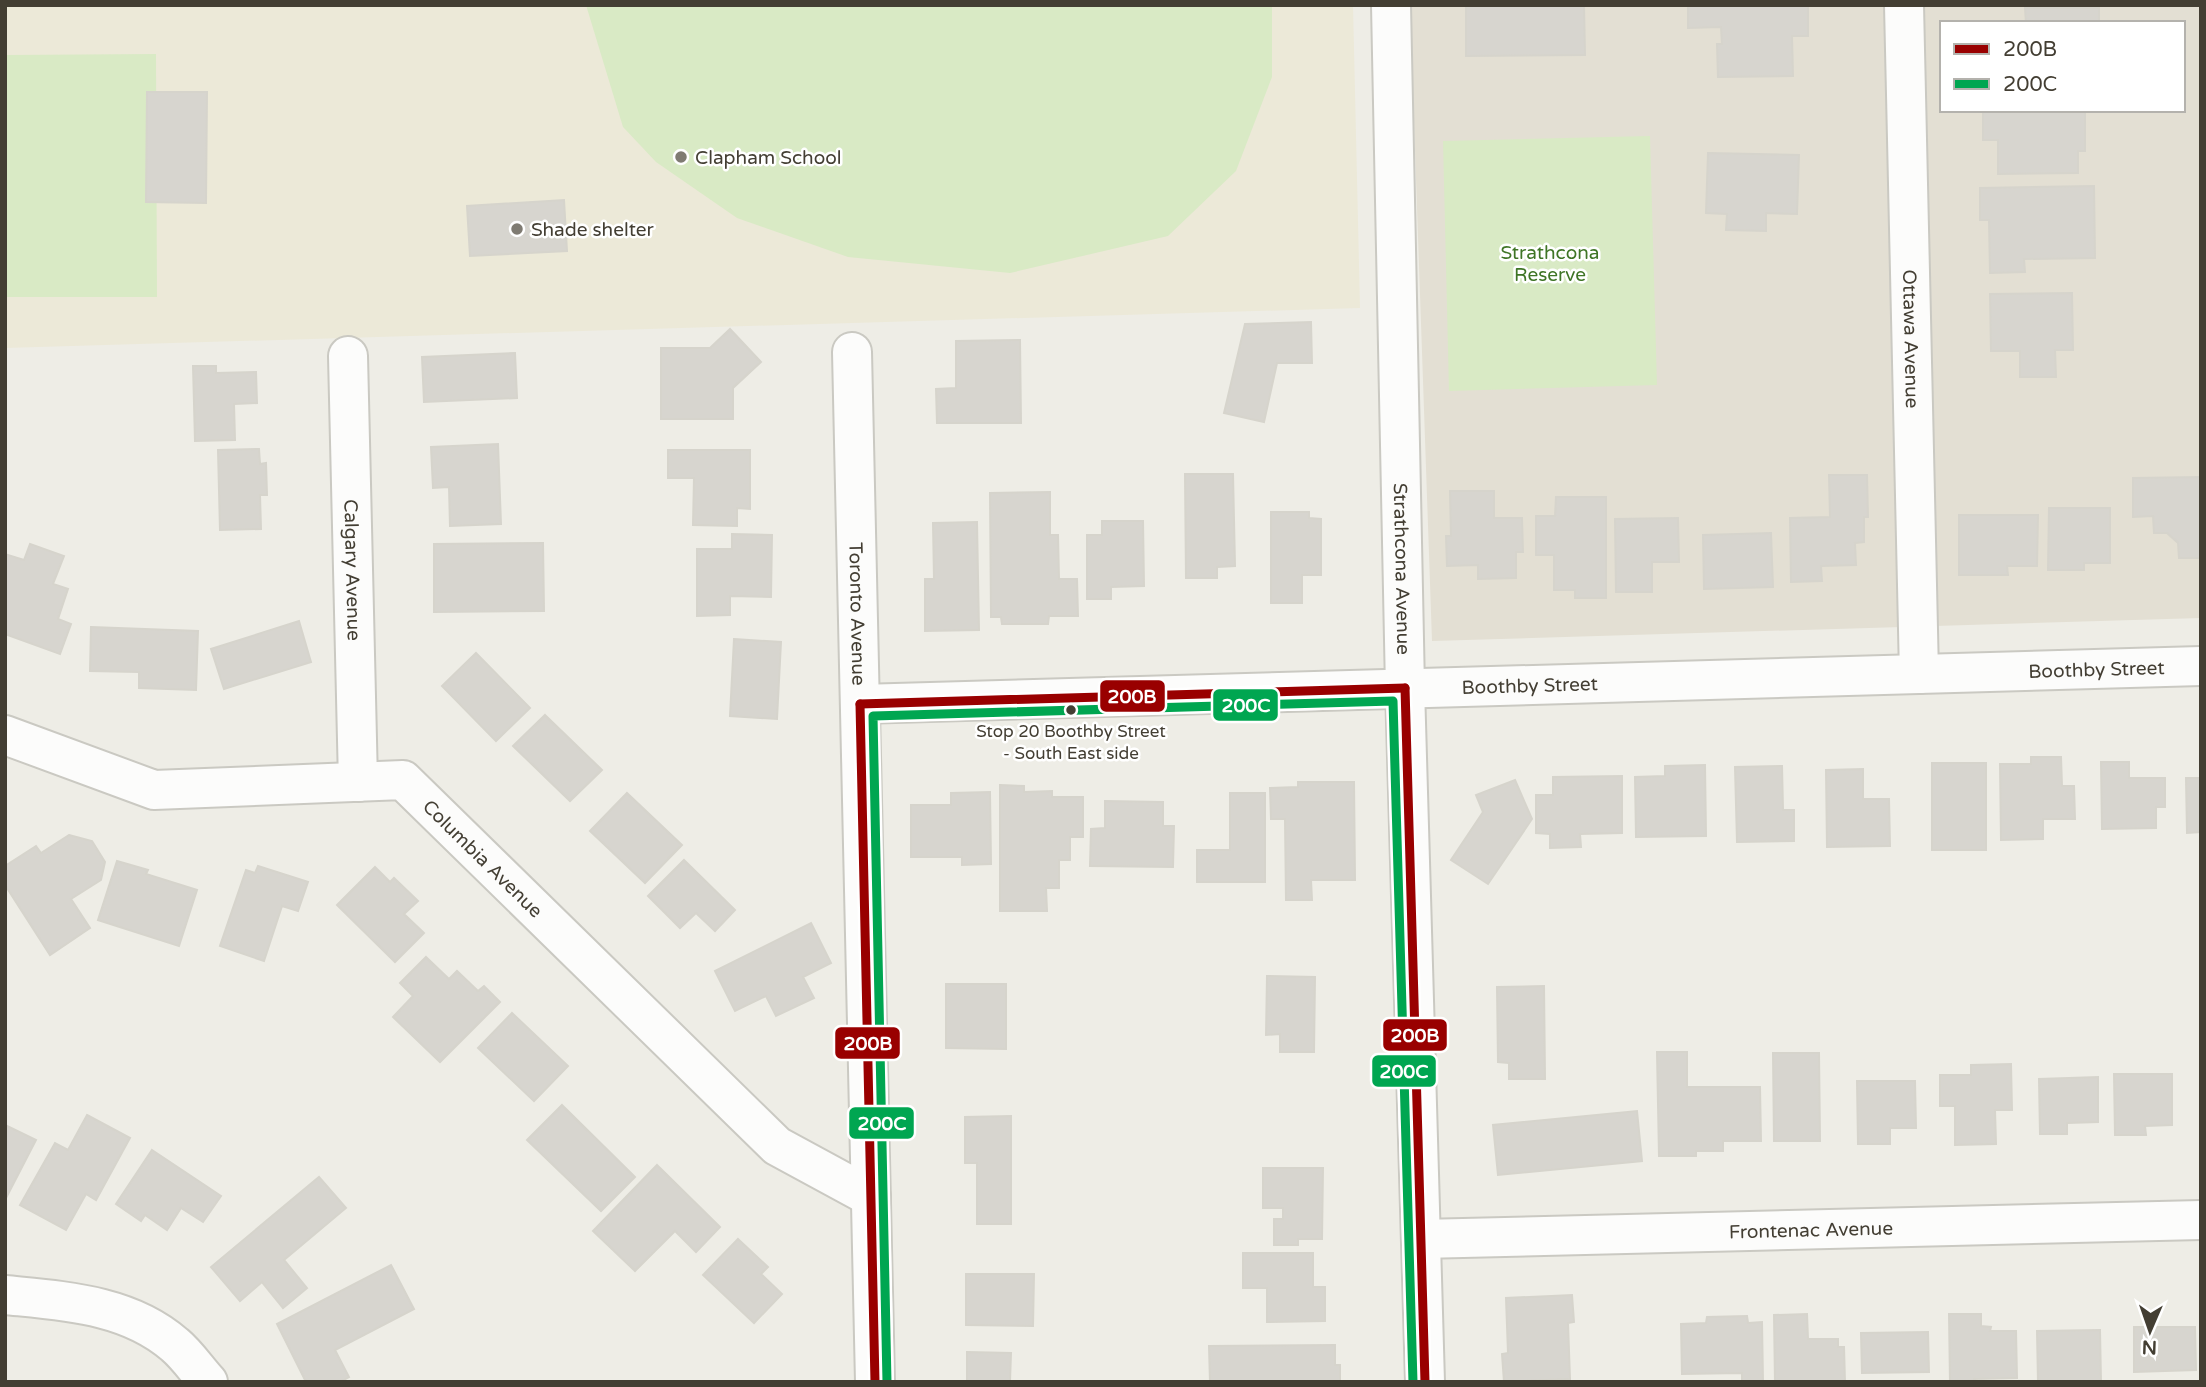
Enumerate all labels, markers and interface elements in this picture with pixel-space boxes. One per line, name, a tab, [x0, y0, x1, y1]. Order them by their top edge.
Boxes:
legend	[1940, 21, 2185, 112]
text: 200B	[2003, 37, 2057, 62]
text: 200C	[2003, 72, 2057, 97]
place label: Clapham School	[695, 147, 841, 169]
marker: Clapham School	[673, 149, 689, 165]
place label: Shade shelter	[531, 219, 655, 241]
marker: Shade shelter	[509, 221, 525, 237]
park label: Strathcona Reserve	[1501, 242, 1599, 286]
street label: Ottawa Avenue	[1898, 269, 1923, 409]
street label: Strathcona Avenue	[1389, 483, 1414, 655]
street label: Calgary Avenue	[339, 499, 365, 641]
street label: Toronto Avenue	[844, 542, 869, 686]
street label: Boothby Street	[2028, 657, 2165, 683]
street label: Boothby Street	[1461, 673, 1598, 699]
line badge: 200B	[1099, 679, 1166, 713]
text: 200B	[1108, 686, 1156, 708]
line badge: 200C	[1212, 688, 1279, 722]
text: 200C	[1221, 695, 1271, 717]
marker: Stop 20 Boothby Street - South East side	[1064, 703, 1078, 717]
place label: Stop 20 Boothby Street - South East side	[976, 721, 1166, 764]
street label: Columbia Avenue	[418, 796, 547, 922]
line badge: 200B	[1382, 1018, 1448, 1052]
text: 200B	[1391, 1025, 1439, 1047]
line badge: 200B	[834, 1026, 901, 1060]
text: 200B	[844, 1033, 892, 1055]
line badge: 200C	[1371, 1054, 1437, 1088]
text: 200C	[1379, 1061, 1429, 1083]
line badge: 200C	[848, 1106, 915, 1140]
text: 200C	[857, 1113, 907, 1135]
street label: Frontenac Avenue	[1729, 1218, 1893, 1243]
north arrow	[2115, 1296, 2185, 1366]
text: N	[2141, 1336, 2157, 1358]

